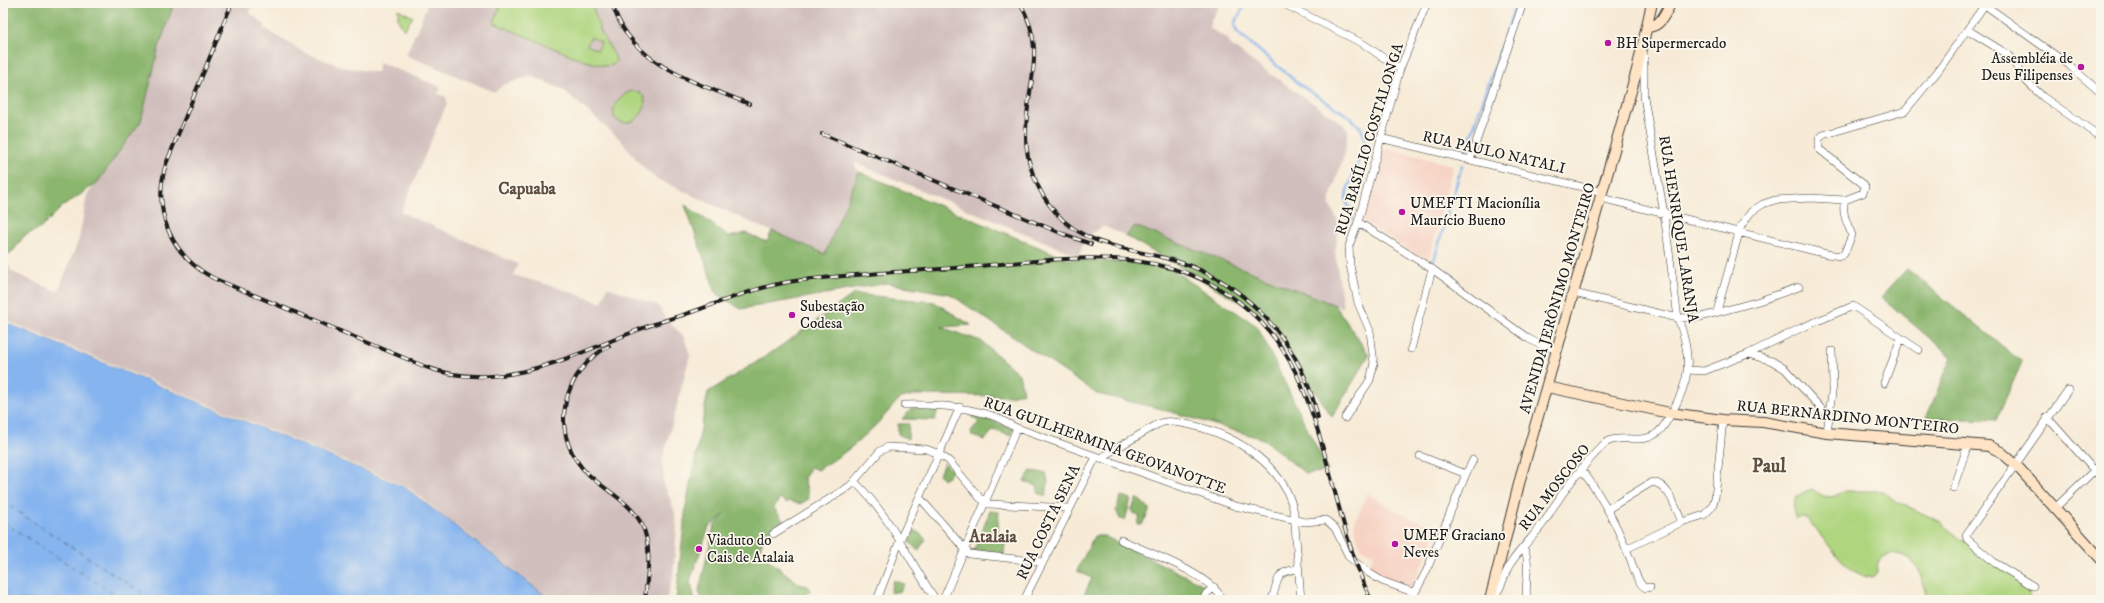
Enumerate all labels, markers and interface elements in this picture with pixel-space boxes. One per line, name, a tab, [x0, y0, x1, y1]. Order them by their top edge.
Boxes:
place label: BH Supermercado	[1616, 34, 1726, 53]
marker: BH Supermercado	[1603, 38, 1613, 48]
street label: RUA BASÍLIO COSTALONGA	[1330, 40, 1408, 238]
place label: Assembléia de Deus Filipenses	[1981, 49, 2073, 85]
marker: Assembléia de Deus Filipenses	[2076, 62, 2086, 72]
street label: RUA PAULO NATALI	[1421, 127, 1567, 178]
street label: RUA HENRIQUE LARANJA	[1654, 134, 1703, 325]
district label: Capuaba	[498, 178, 557, 200]
street label: AVENIDA JERÔNIMO MONTEIRO	[1515, 180, 1600, 416]
place label: UMEFTI Macionília Maurício Bueno	[1410, 194, 1541, 230]
marker: UMEFTI Macionília Maurício Bueno	[1397, 207, 1407, 217]
place label: Subestação Codesa	[800, 297, 865, 333]
marker: Subestação Codesa	[787, 310, 797, 320]
street label: RUA GUILHERMINA GEOVANOTTE	[981, 393, 1229, 498]
street label: RUA BERNARDINO MONTEIRO	[1736, 396, 1960, 439]
street label: RUA MOSCOSO	[1515, 440, 1594, 534]
district label: Paul	[1752, 455, 1786, 478]
street label: RUA COSTA SENA	[1012, 461, 1085, 583]
district label: Atalaia	[968, 526, 1017, 548]
place label: UMEF Graciano Neves	[1403, 526, 1506, 562]
place label: Viaduto do Cais de Atalaia	[706, 531, 795, 567]
marker: UMEF Graciano Neves	[1390, 539, 1400, 549]
marker: Viaduto do Cais de Atalaia	[694, 544, 704, 554]

